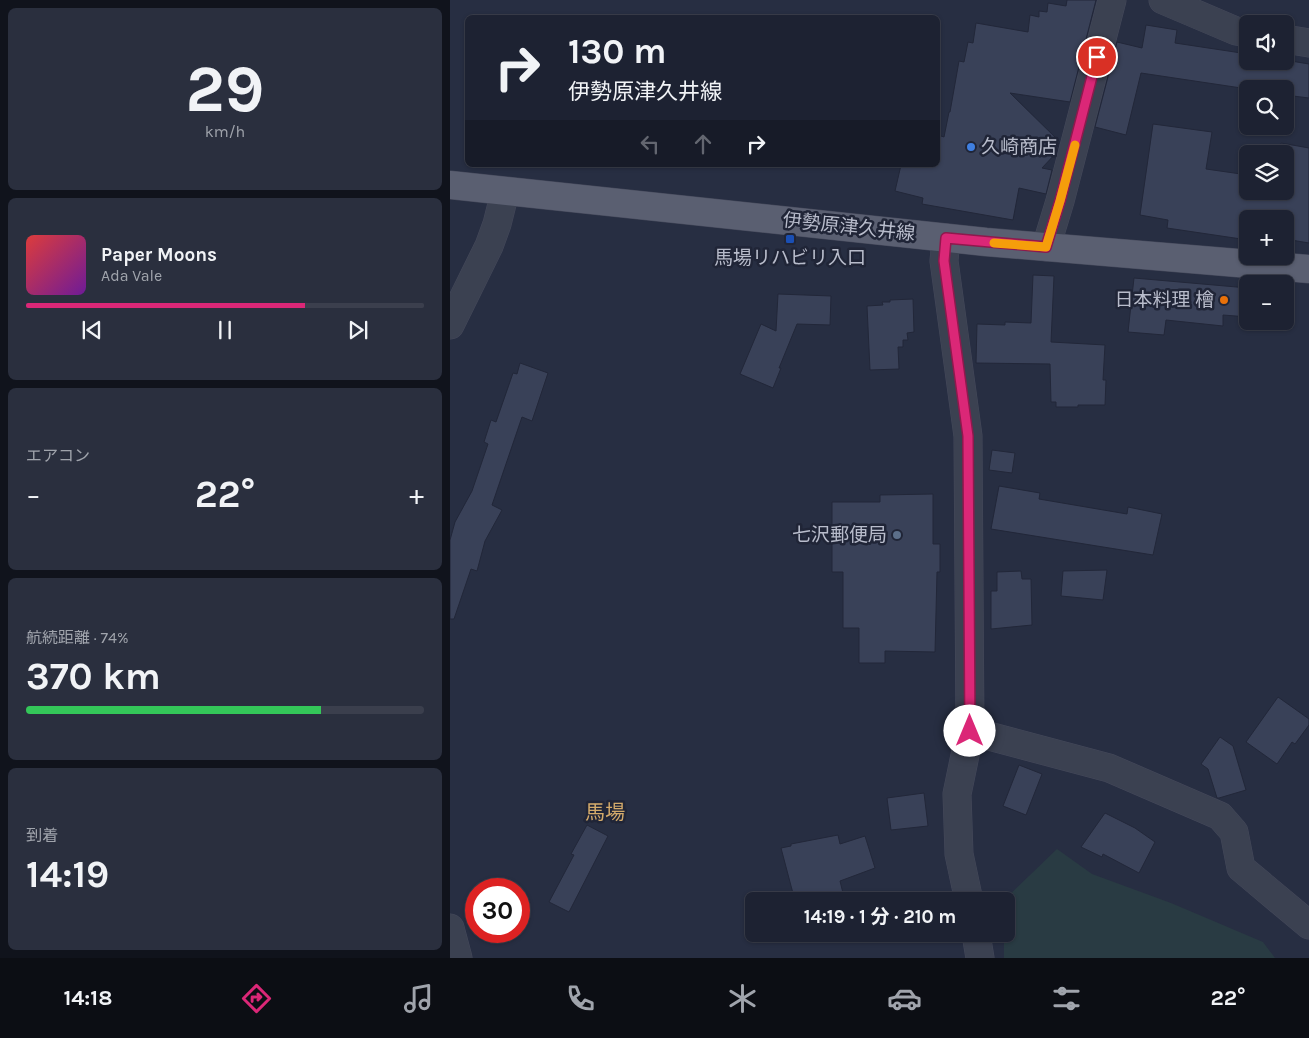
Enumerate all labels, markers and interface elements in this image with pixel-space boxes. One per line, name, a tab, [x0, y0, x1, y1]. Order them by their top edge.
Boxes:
map controls	[1239, 15, 1294, 330]
button: sound	[1239, 15, 1294, 70]
text: 130 m	[568, 31, 666, 72]
icon: right	[485, 35, 550, 100]
pin	[1076, 36, 1118, 78]
icon: arrive	[1083, 43, 1111, 71]
text: 29	[186, 51, 264, 127]
text: 伊勢原津久井線	[568, 79, 722, 105]
button: search	[1239, 80, 1294, 135]
text: km/h	[205, 122, 245, 141]
icon: left	[636, 130, 664, 158]
icon: ahead	[689, 130, 717, 158]
icon: right	[742, 130, 770, 158]
place label: 久崎商店	[981, 136, 1057, 158]
marker: 久崎商店	[965, 141, 977, 153]
button: layers	[1239, 145, 1294, 200]
street label: 伊勢原津久井線	[782, 209, 916, 245]
button: +	[1239, 210, 1294, 265]
marker: 馬場リハビリ入口	[784, 233, 796, 245]
text: Paper Moons	[101, 244, 217, 266]
place label: 馬場リハビリ入口	[714, 247, 866, 269]
text: Ada Vale	[101, 266, 162, 285]
button: −	[1239, 275, 1294, 330]
place label: 日本料理 檜	[1114, 289, 1214, 311]
marker: 日本料理 檜	[1218, 294, 1230, 306]
icon: previous	[78, 316, 106, 344]
icon: pause	[211, 316, 239, 344]
icon: next	[344, 316, 372, 344]
text: エアコン	[26, 446, 90, 465]
text: 22°	[195, 472, 255, 517]
text: −	[26, 478, 41, 511]
text: +	[409, 478, 424, 511]
place label: 七沢郵便局	[792, 524, 887, 546]
marker: 七沢郵便局	[891, 529, 903, 541]
text: 航続距離 · 74%	[26, 628, 129, 647]
text: 370 km	[26, 654, 161, 699]
position arrow	[943, 704, 995, 756]
district label: 馬場	[585, 801, 625, 824]
text: 到着	[26, 826, 58, 845]
text: 14:19	[26, 852, 109, 897]
speed limit sign: 30	[465, 878, 530, 943]
text: 14:19 · 1 分 · 210 m	[804, 906, 956, 928]
icon: directions	[239, 981, 274, 1016]
icon: music	[401, 981, 436, 1016]
icon: phone	[563, 981, 598, 1016]
icon: climate	[725, 981, 760, 1016]
icon: car	[887, 981, 922, 1016]
icon: filters	[1049, 981, 1084, 1016]
text: 14:18	[63, 985, 112, 1011]
text: 22°	[1210, 985, 1246, 1011]

